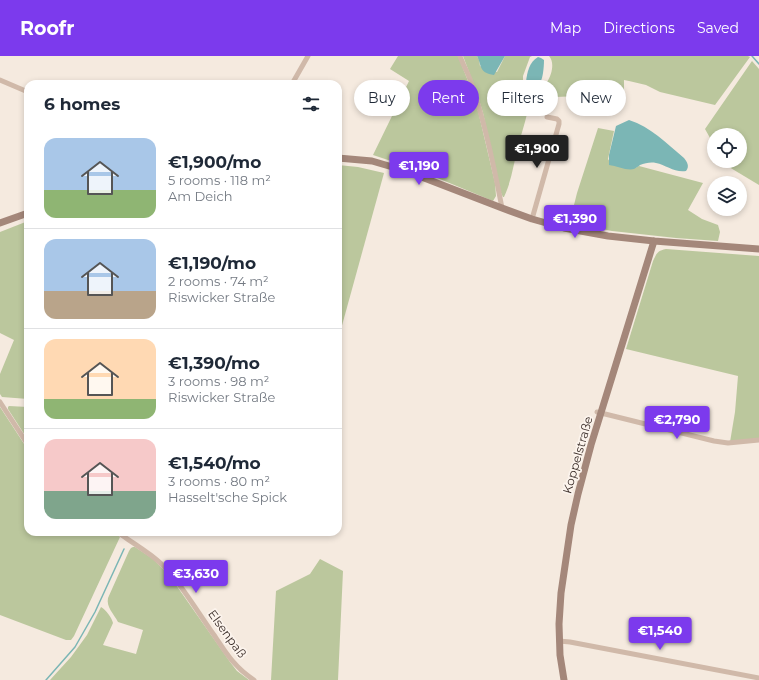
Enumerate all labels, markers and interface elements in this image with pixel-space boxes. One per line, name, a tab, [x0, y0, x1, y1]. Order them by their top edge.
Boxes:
text: Roofr	[20, 17, 74, 40]
text: Map	[550, 19, 581, 37]
text: Directions	[603, 19, 675, 37]
text: Saved	[697, 19, 739, 37]
chip: Buy	[354, 80, 410, 116]
chip: Rent	[418, 80, 479, 116]
chip: Filters	[487, 80, 558, 116]
chip: New	[566, 80, 626, 116]
icon: filters	[300, 93, 322, 115]
text: 6 homes	[44, 94, 120, 114]
map controls	[707, 128, 747, 216]
button: locate	[707, 128, 747, 168]
pin: €1,900	[504, 135, 570, 169]
text: €1,900	[514, 140, 560, 156]
text: €1,900/mo	[168, 152, 261, 172]
pin: €1,190	[386, 152, 452, 186]
icon: home	[76, 154, 124, 202]
text: €1,190	[398, 157, 440, 173]
text: 5 rooms · 118 m²	[168, 172, 271, 188]
button: layers	[707, 176, 747, 216]
text: Am Deich	[168, 188, 233, 204]
pin: €1,390	[542, 205, 608, 239]
text: €1,390	[553, 210, 597, 226]
text: €1,190/mo	[168, 253, 256, 273]
icon: home	[76, 255, 124, 303]
text: 2 rooms · 74 m²	[168, 273, 269, 289]
text: Riswicker Straße	[168, 289, 275, 305]
text: €1,390/mo	[168, 353, 260, 373]
icon: home	[76, 355, 124, 403]
text: 3 rooms · 98 m²	[168, 373, 269, 389]
text: Riswicker Straße	[168, 389, 275, 405]
pin: €2,790	[644, 406, 710, 440]
text: €2,790	[654, 411, 700, 427]
street label: Koppelstraße	[559, 414, 596, 495]
text: €1,540/mo	[168, 453, 261, 473]
icon: home	[76, 455, 124, 503]
text: 3 rooms · 80 m²	[168, 473, 270, 489]
text: Hasselt'sche Spick	[168, 489, 287, 505]
pin: €3,630	[163, 560, 229, 594]
text: €3,630	[173, 565, 219, 581]
street label: Elsenpaß	[205, 607, 250, 661]
pin: €1,540	[627, 617, 693, 651]
text: €1,540	[638, 622, 682, 638]

